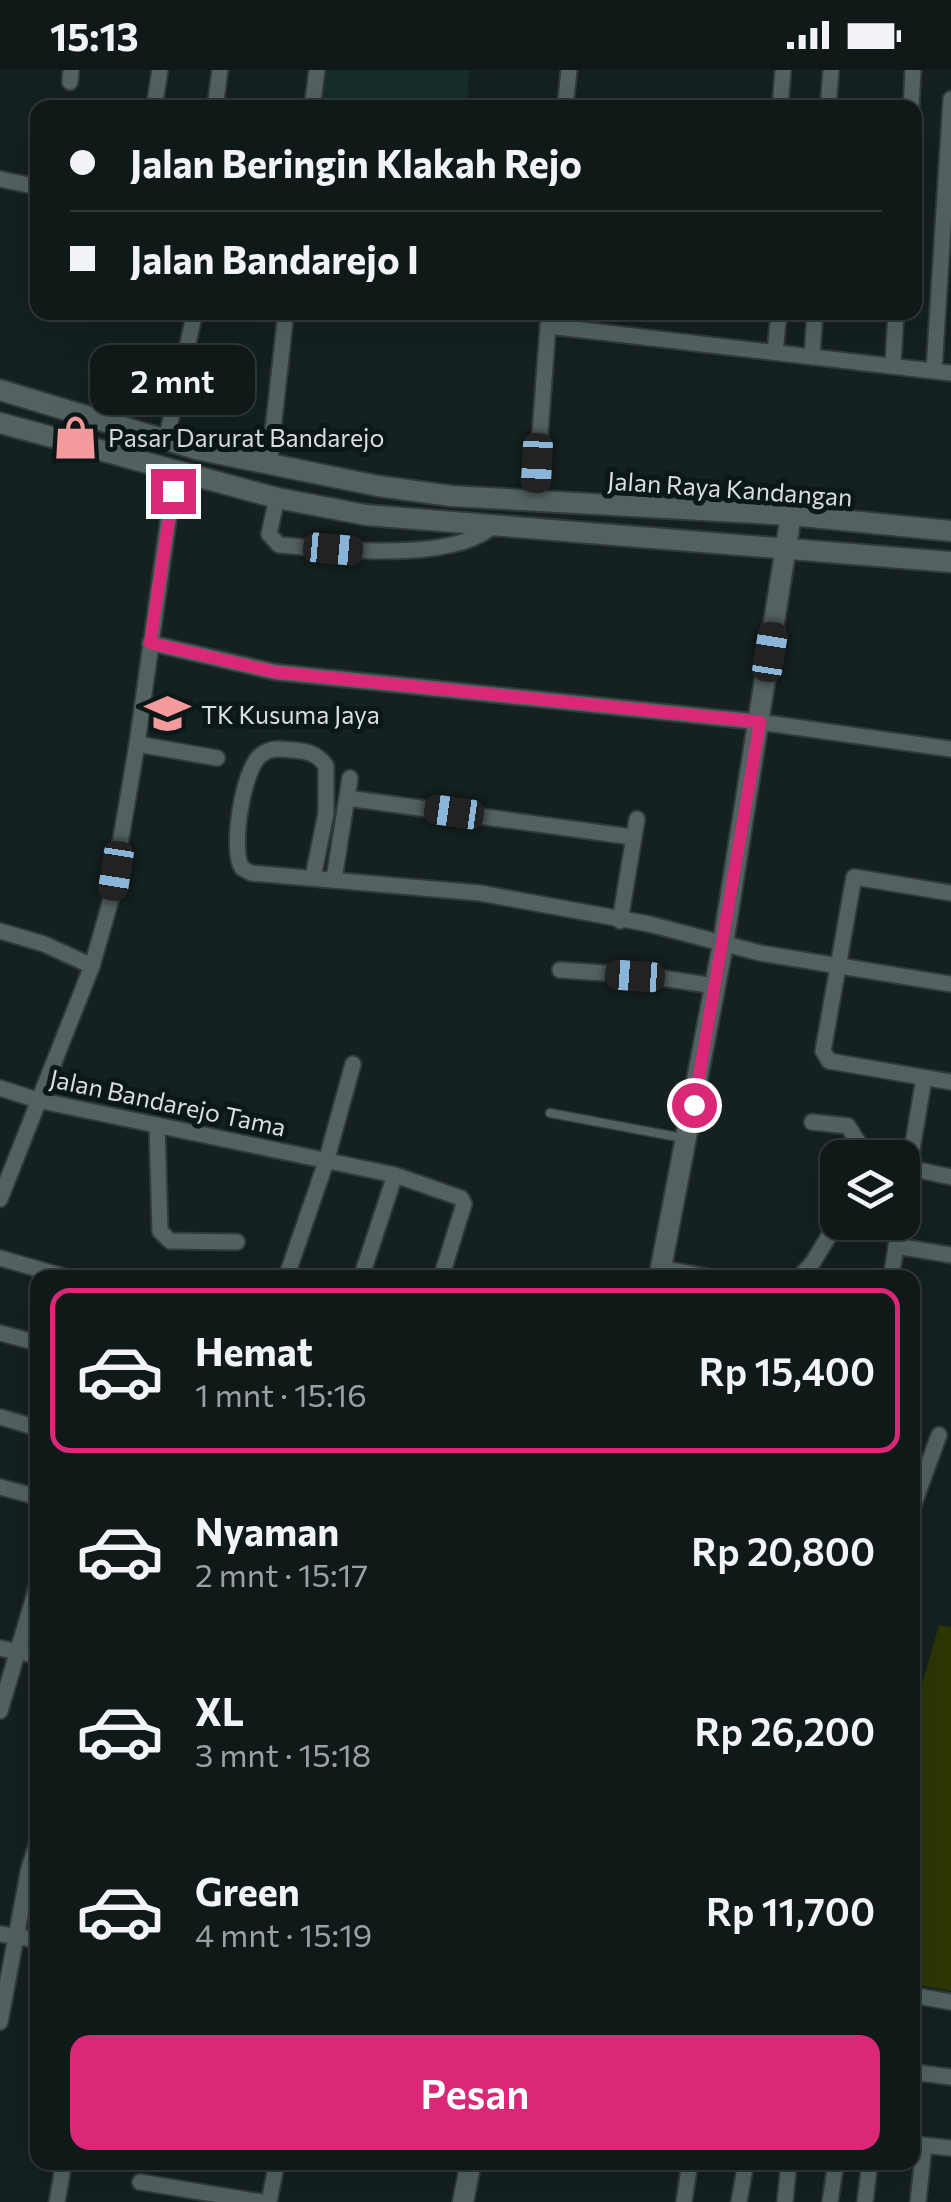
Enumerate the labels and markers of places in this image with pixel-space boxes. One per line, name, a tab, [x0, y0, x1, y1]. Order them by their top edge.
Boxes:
shop icon: Pasar Darurat Bandarejo	[51, 413, 99, 461]
place label: Pasar Darurat Bandarejo	[108, 422, 384, 452]
school or university icon: TK Kusuma Jaya	[144, 690, 192, 738]
place label: TK Kusuma Jaya	[201, 699, 380, 729]

